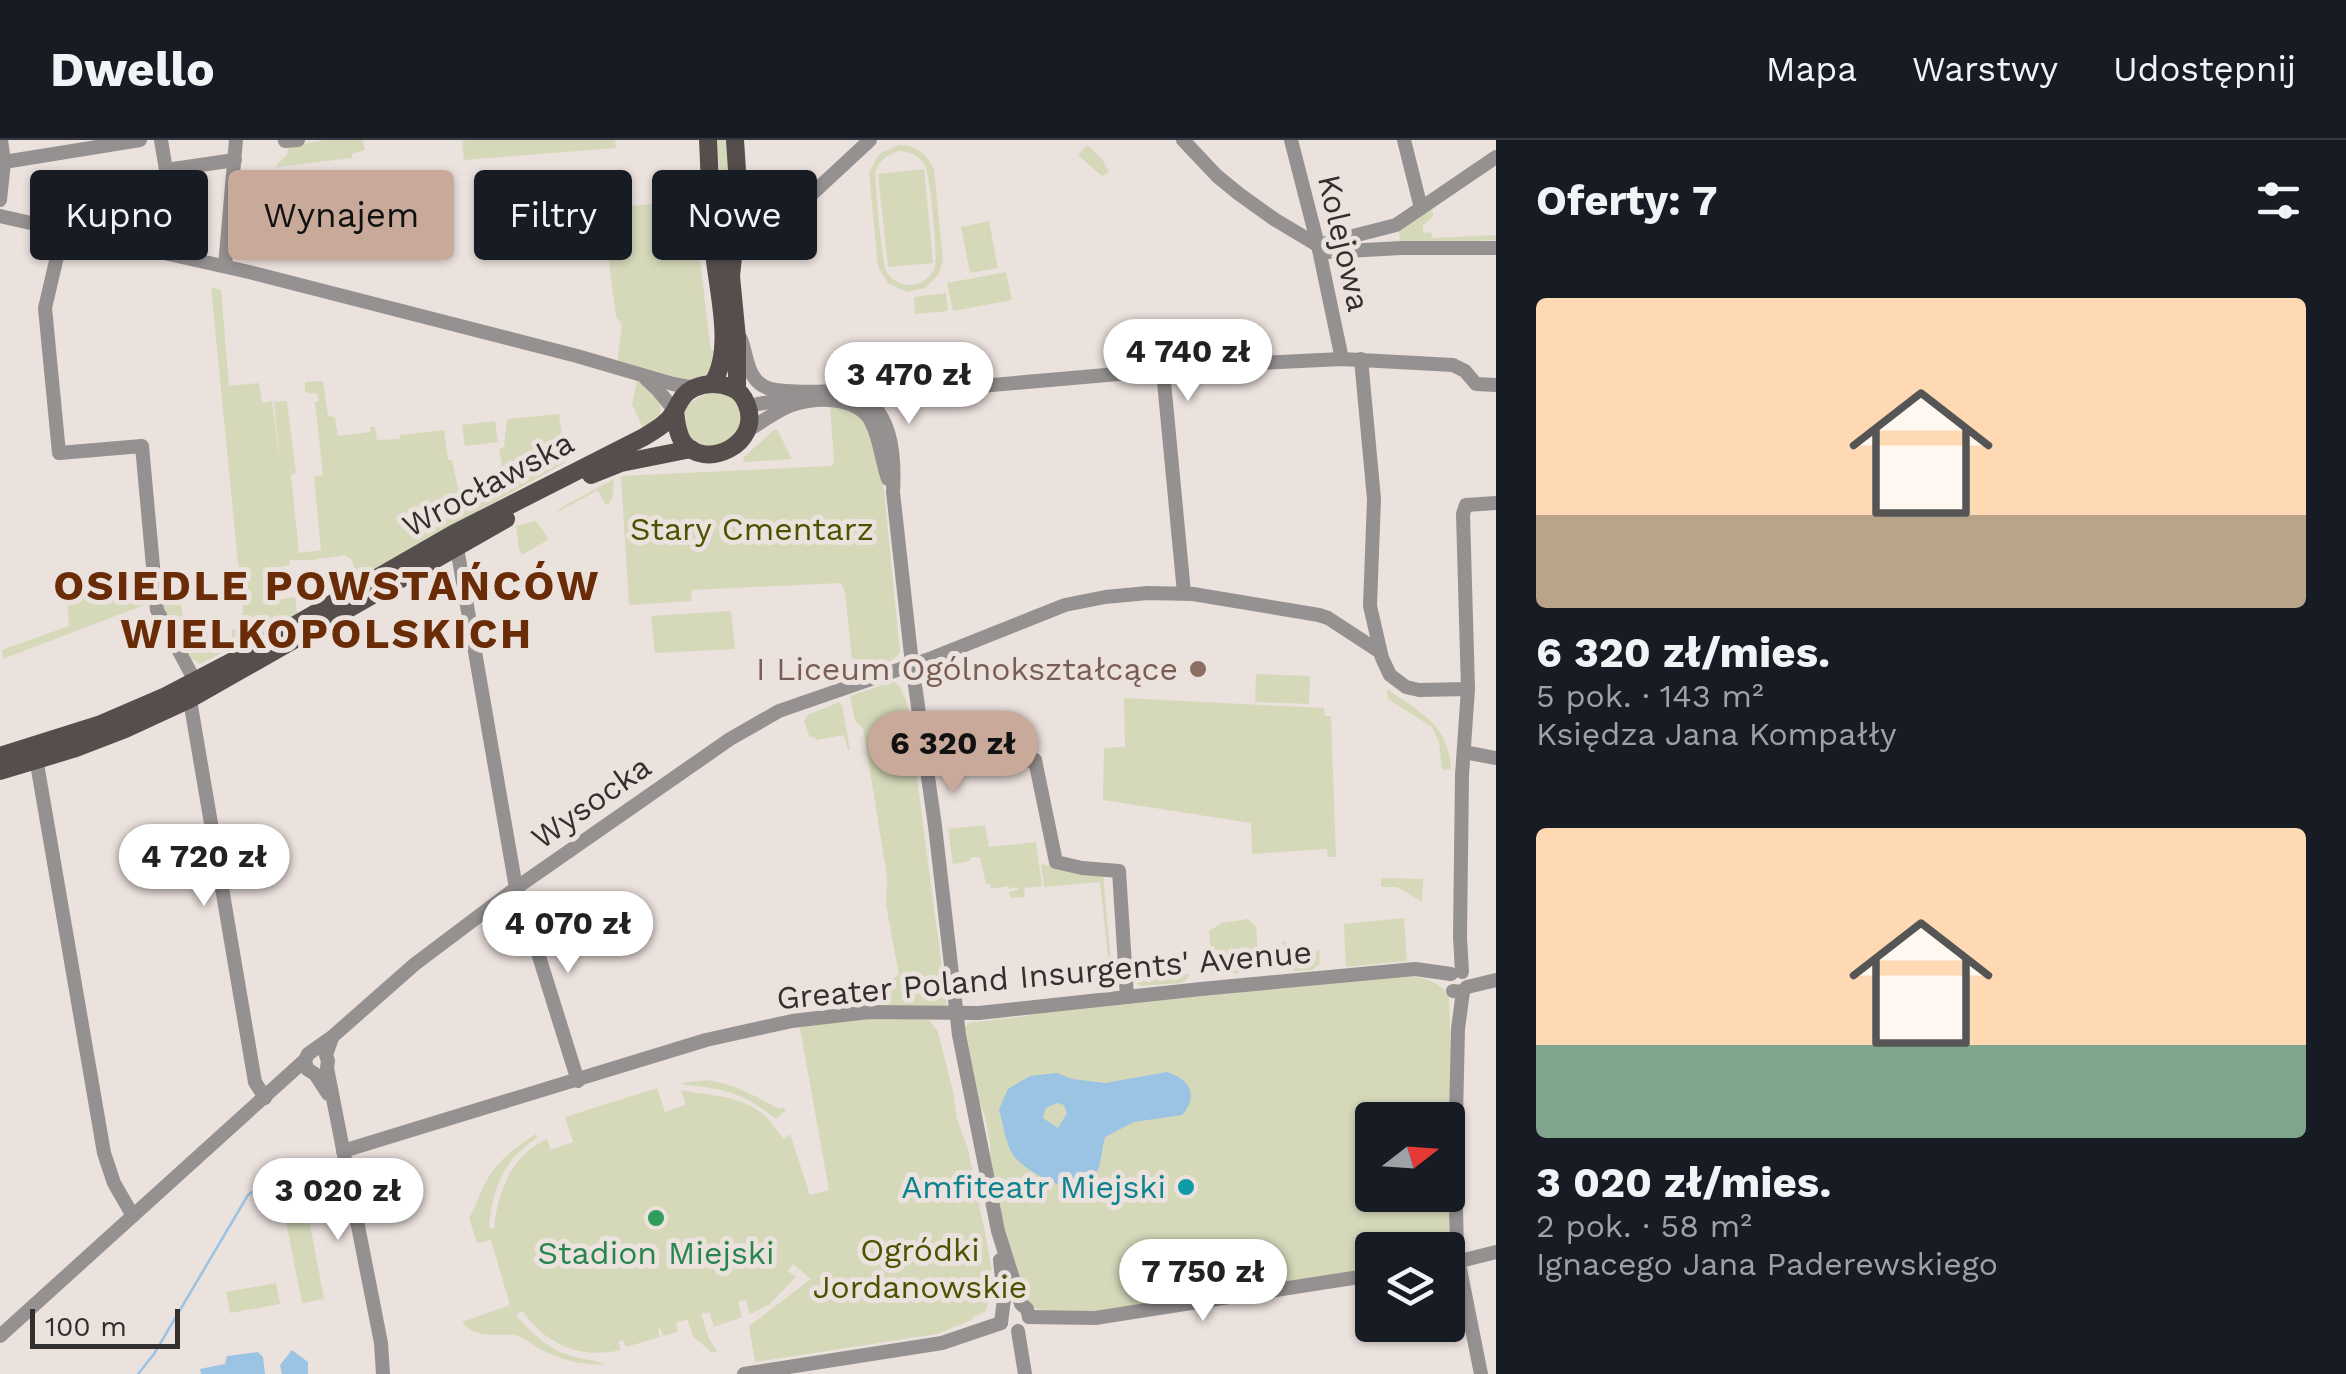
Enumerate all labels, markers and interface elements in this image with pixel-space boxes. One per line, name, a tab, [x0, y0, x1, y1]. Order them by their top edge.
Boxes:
text: Dwello	[50, 41, 215, 98]
text: Mapa	[1766, 48, 1857, 90]
text: Warstwy	[1912, 48, 2058, 90]
text: Udostępnij	[2113, 48, 2296, 90]
chip: Kupno	[30, 170, 208, 260]
chip: Wynajem	[228, 170, 454, 260]
chip: Filtry	[474, 170, 632, 260]
chip: Nowe	[652, 170, 817, 260]
street label: Kolejowa	[1310, 171, 1378, 315]
icon: filters	[2251, 173, 2306, 228]
text: Oferty: 7	[1536, 176, 1718, 225]
pin: 4 740 zł	[1085, 319, 1291, 404]
text: 4 740 zł	[1125, 332, 1251, 370]
pin: 3 470 zł	[806, 342, 1012, 427]
text: 3 470 zł	[847, 355, 971, 393]
icon: home	[1831, 363, 2011, 543]
street label: Wrocławska	[396, 423, 580, 545]
park label: Stary Cmentarz	[630, 510, 874, 548]
district label: OSIEDLE POWSTAŃCÓW WIELKOPOLSKICH	[53, 561, 601, 658]
text: 6 320 zł/mies.	[1536, 628, 1830, 677]
place label: I Liceum Ogólnokształcące	[756, 650, 1178, 688]
marker: I Liceum Ogólnokształcące	[1187, 658, 1209, 680]
text: 5 pok. · 143 m²	[1536, 677, 1764, 715]
pin: 6 320 zł	[850, 711, 1056, 796]
text: Księdza Jana Kompałły	[1536, 715, 1896, 753]
text: 6 320 zł	[890, 724, 1016, 762]
street label: Wysocka	[524, 747, 658, 857]
pin: 4 720 zł	[101, 824, 307, 909]
text: 4 720 zł	[141, 837, 267, 875]
pin: 4 070 zł	[465, 891, 671, 976]
icon: home	[1831, 893, 2011, 1073]
text: 4 070 zł	[504, 904, 632, 942]
street label: Greater Poland Insurgents' Avenue	[775, 933, 1313, 1017]
north arrow	[1355, 1102, 1465, 1212]
map controls	[1355, 1102, 1465, 1342]
pin: 3 020 zł	[235, 1158, 441, 1243]
text: 3 020 zł/mies.	[1536, 1158, 1831, 1207]
place label: Amfiteatr Miejski	[901, 1168, 1166, 1206]
text: 3 020 zł	[275, 1171, 401, 1209]
marker: Amfiteatr Miejski	[1175, 1176, 1197, 1198]
marker: Stadion Miejski	[645, 1207, 667, 1229]
text: 2 pok. · 58 m²	[1536, 1207, 1752, 1245]
park label: Ogródki Jordanowskie	[813, 1231, 1027, 1306]
button: layers	[1355, 1232, 1465, 1342]
place label: Stadion Miejski	[538, 1234, 774, 1272]
pin: 7 750 zł	[1100, 1239, 1306, 1324]
text: Ignacego Jana Paderewskiego	[1536, 1245, 1998, 1283]
text: 7 750 zł	[1141, 1252, 1265, 1290]
scale bar	[30, 1304, 180, 1348]
text: 100 m	[45, 1310, 127, 1343]

